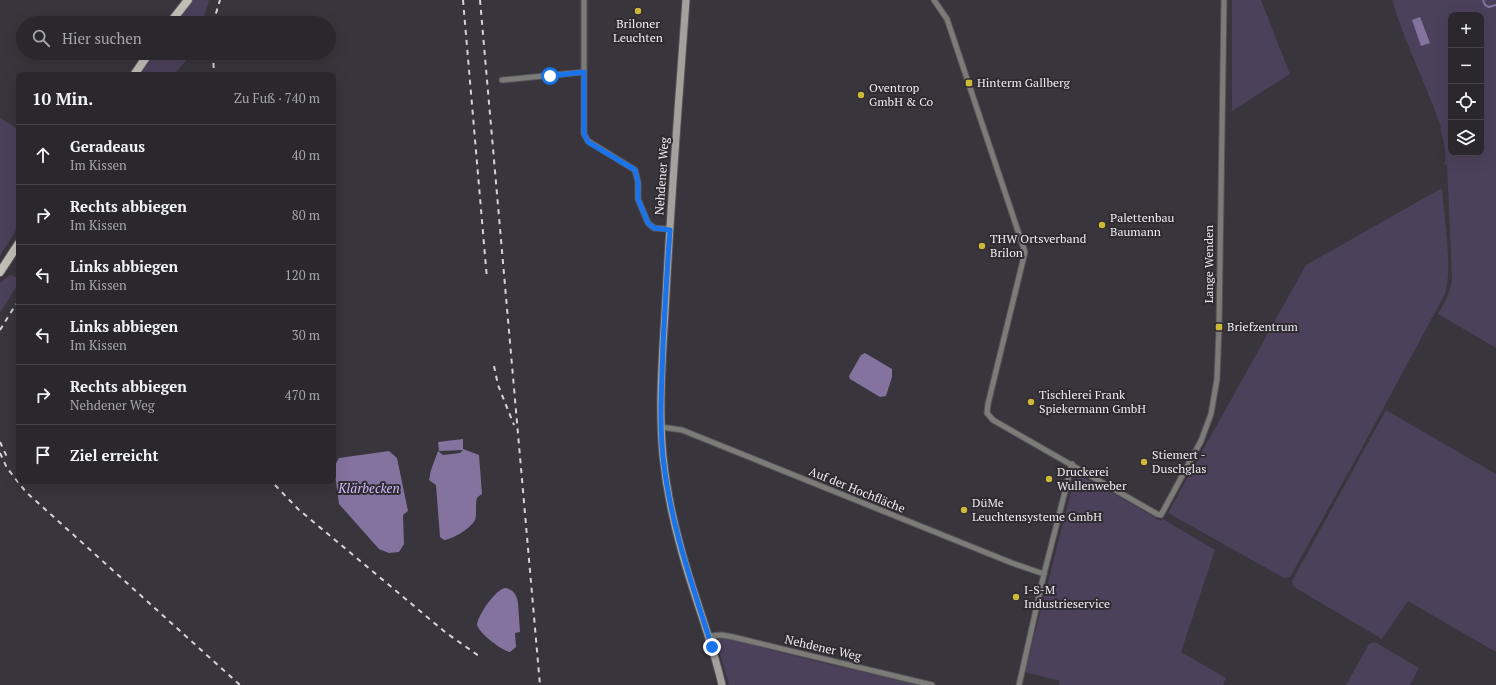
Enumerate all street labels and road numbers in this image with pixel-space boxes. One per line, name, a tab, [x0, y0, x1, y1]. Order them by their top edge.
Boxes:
street label: Nehdener Weg	[651, 136, 672, 215]
street label: Lange Wenden	[1201, 225, 1216, 303]
street label: Auf der Hochfläche	[807, 463, 907, 516]
street label: Nehdener Weg	[783, 631, 863, 664]

